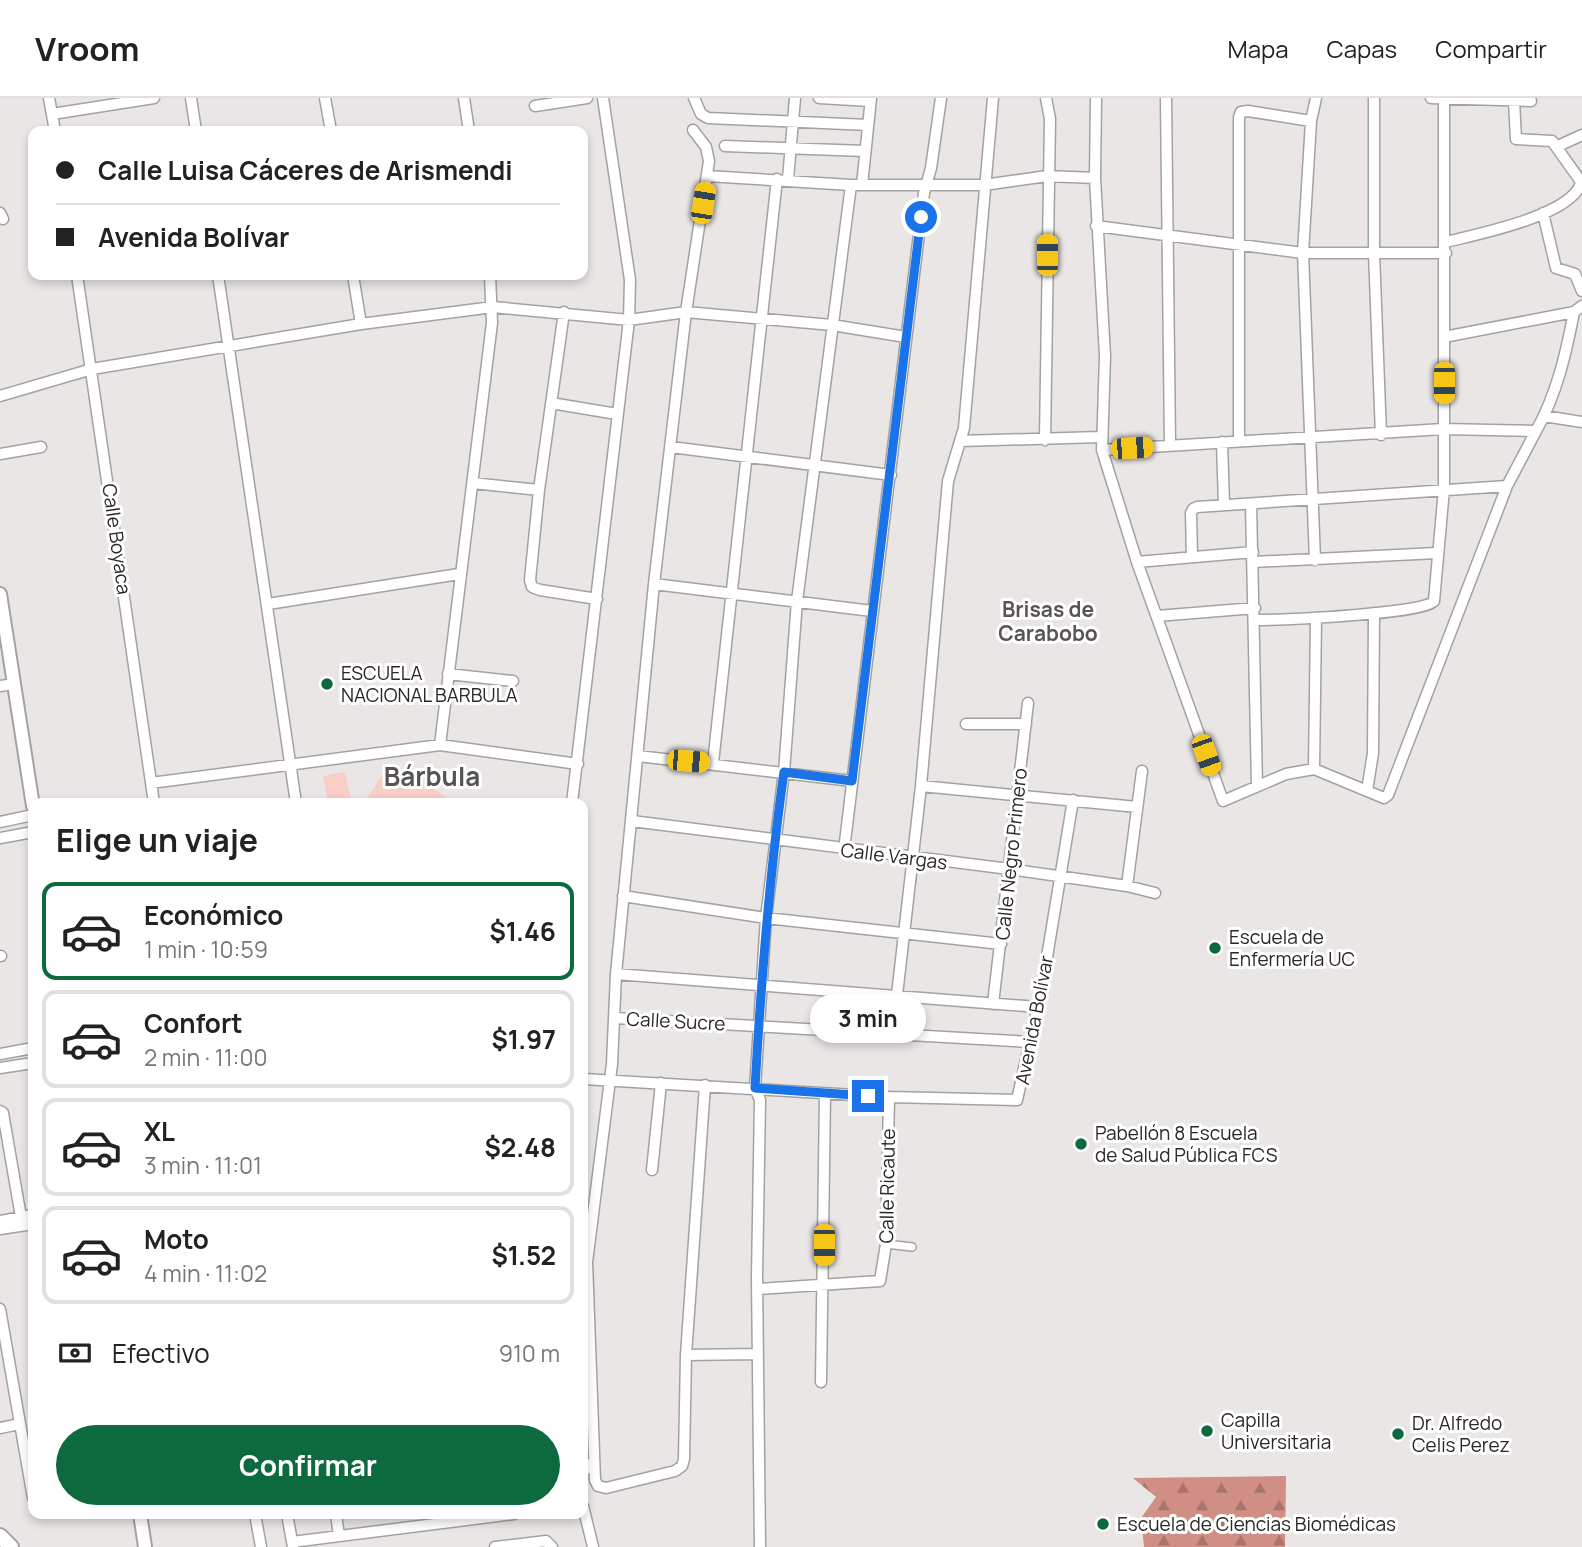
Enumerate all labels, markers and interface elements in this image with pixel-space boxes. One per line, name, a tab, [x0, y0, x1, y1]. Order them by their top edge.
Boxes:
text: Vroom	[35, 26, 139, 71]
text: Mapa	[1228, 32, 1289, 65]
text: Capas	[1327, 32, 1397, 65]
text: Compartir	[1435, 32, 1547, 65]
text: Calle Luisa Cáceres de Arismendi	[98, 152, 513, 188]
car	[690, 181, 717, 225]
route start	[905, 201, 937, 233]
text: Avenida Bolívar	[98, 219, 289, 255]
car	[1037, 234, 1058, 276]
car	[1434, 362, 1455, 404]
car	[1111, 436, 1154, 460]
street label: Calle Boyaca	[96, 482, 138, 596]
district label: Brisas de Carabobo	[998, 595, 1098, 647]
place label: ESCUELA NACIONAL BARBULA	[341, 660, 517, 708]
marker: ESCUELA NACIONAL BARBULA	[319, 676, 335, 692]
car	[1189, 732, 1224, 778]
car	[667, 749, 710, 773]
district label: Bárbula	[384, 758, 480, 794]
street label: Calle Negro Primero	[989, 767, 1033, 941]
text: Elige un viaje	[56, 818, 258, 862]
street label: Calle Vargas	[839, 837, 949, 875]
text: Económico	[144, 897, 283, 933]
icon: car	[60, 900, 123, 963]
text: $1.46	[489, 913, 556, 949]
place label: Escuela de Enfermería UC	[1229, 924, 1355, 972]
text: 1 min · 10:59	[144, 933, 268, 965]
marker: Escuela de Enfermería UC	[1207, 940, 1223, 956]
street label: Avenida Bolívar	[1009, 953, 1059, 1087]
callout: 3 min	[810, 995, 926, 1044]
text: 3 min	[838, 1002, 898, 1034]
text: Confort	[144, 1005, 243, 1041]
street label: Calle Sucre	[626, 1005, 726, 1037]
icon: car	[60, 1008, 123, 1071]
text: $1.97	[491, 1021, 556, 1057]
text: 2 min · 11:00	[144, 1041, 268, 1073]
route end	[852, 1080, 884, 1112]
text: XL	[144, 1113, 175, 1149]
icon: car	[60, 1116, 123, 1179]
place label: Pabellón 8 Escuela de Salud Pública FCS	[1095, 1120, 1278, 1168]
street label: Calle Ricaute	[873, 1128, 901, 1244]
text: $2.48	[485, 1129, 556, 1165]
marker: Pabellón 8 Escuela de Salud Pública FCS	[1073, 1136, 1089, 1152]
text: 3 min · 11:01	[144, 1149, 262, 1181]
text: Moto	[144, 1221, 209, 1257]
icon: car	[60, 1224, 123, 1287]
car	[814, 1224, 835, 1266]
text: $1.52	[491, 1237, 556, 1273]
text: 4 min · 11:02	[144, 1257, 267, 1289]
icon: cash	[56, 1334, 94, 1372]
text: Efectivo	[112, 1335, 210, 1371]
text: 910 m	[499, 1337, 560, 1369]
place label: Capilla Universitaria	[1221, 1407, 1331, 1455]
place label: Dr. Alfredo Celis Perez	[1412, 1410, 1510, 1458]
marker: Capilla Universitaria	[1199, 1423, 1215, 1439]
button: Confirmar	[56, 1425, 560, 1505]
marker: Dr. Alfredo Celis Perez	[1390, 1426, 1406, 1442]
place label: Escuela de Ciencias Biomédicas	[1117, 1511, 1396, 1537]
marker: Escuela de Ciencias Biomédicas	[1095, 1516, 1111, 1532]

